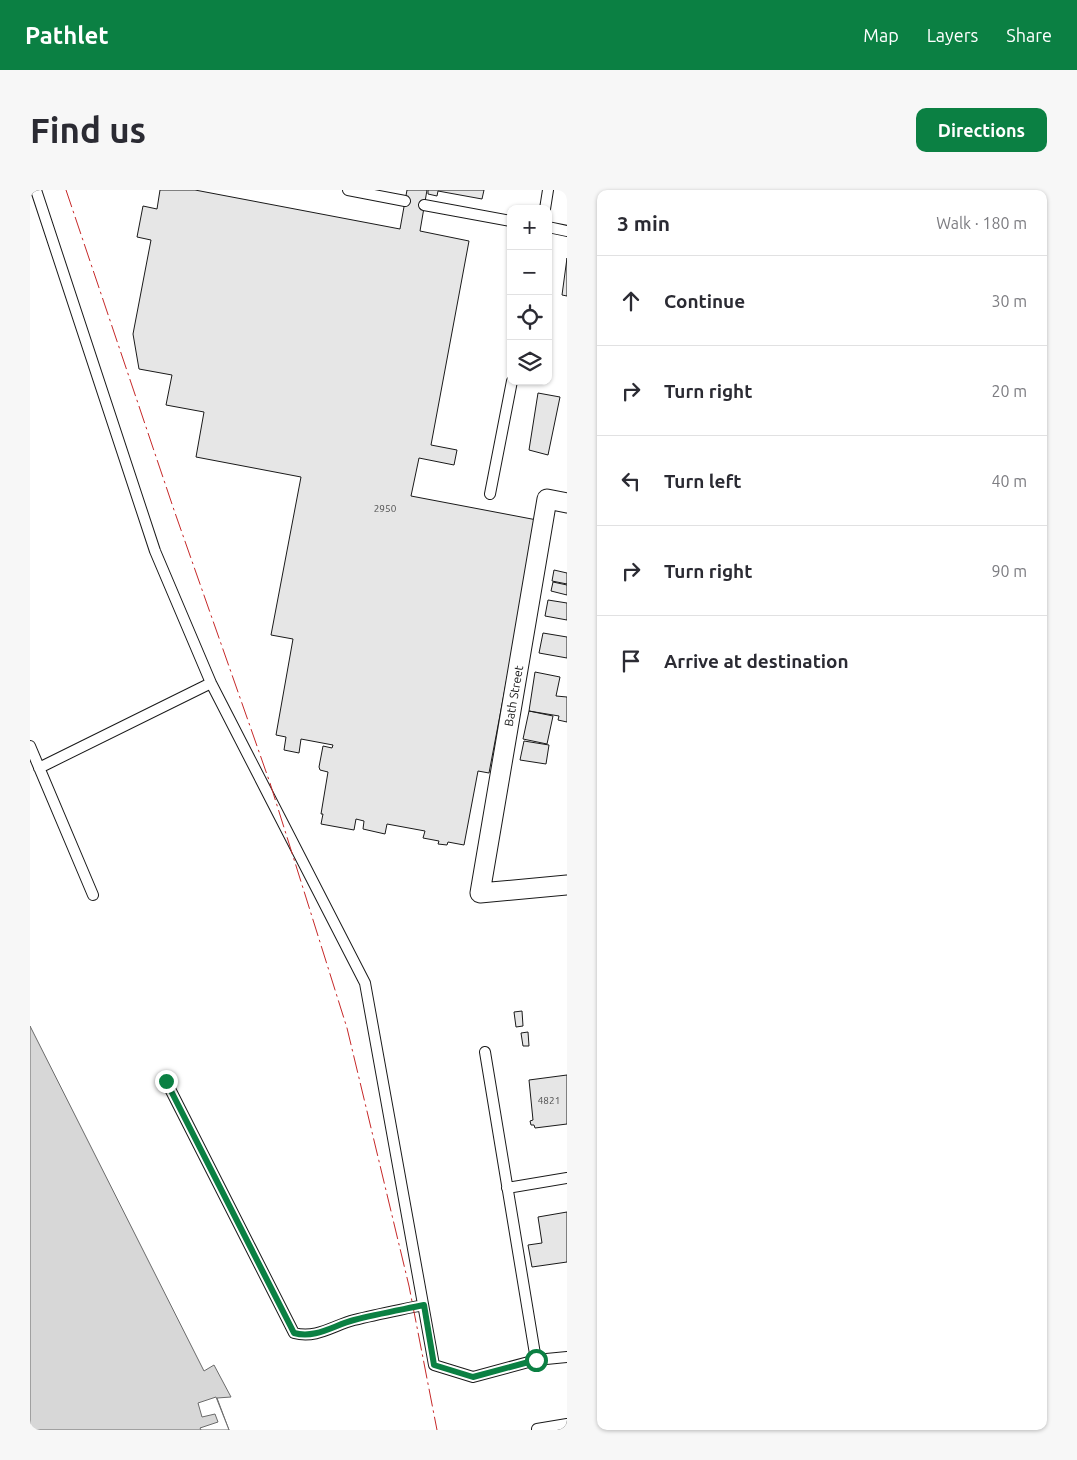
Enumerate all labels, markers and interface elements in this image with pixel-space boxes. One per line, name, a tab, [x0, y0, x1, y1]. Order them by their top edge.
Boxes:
text: Pathlet	[25, 22, 109, 49]
text: Map	[863, 25, 899, 45]
text: Layers	[927, 25, 978, 45]
text: Share	[1006, 25, 1052, 45]
button: Directions	[916, 108, 1047, 152]
text: Find us	[30, 110, 146, 150]
map controls	[507, 205, 552, 385]
button: +	[507, 205, 552, 250]
text: 3 min	[617, 211, 670, 235]
text: Walk · 180 m	[936, 214, 1027, 232]
button: −	[507, 250, 552, 295]
icon: ahead	[617, 287, 645, 315]
text: Continue	[664, 290, 745, 312]
text: 30 m	[991, 292, 1027, 310]
button: locate	[507, 295, 552, 340]
button: layers	[507, 340, 552, 385]
icon: right	[617, 377, 645, 405]
text: Turn right	[664, 380, 752, 402]
text: 20 m	[991, 382, 1027, 400]
icon: left	[617, 467, 645, 495]
text: Turn left	[664, 470, 742, 492]
text: 40 m	[991, 472, 1027, 490]
house number: 2950	[374, 503, 397, 514]
icon: right	[617, 557, 645, 585]
text: Turn right	[664, 560, 752, 582]
text: 90 m	[991, 562, 1027, 580]
icon: arrive	[617, 647, 645, 675]
text: Arrive at destination	[664, 650, 849, 672]
street label: Bath Street	[502, 664, 525, 727]
route end	[155, 1070, 178, 1093]
house number: 4821	[538, 1095, 560, 1106]
route start	[525, 1349, 548, 1372]

